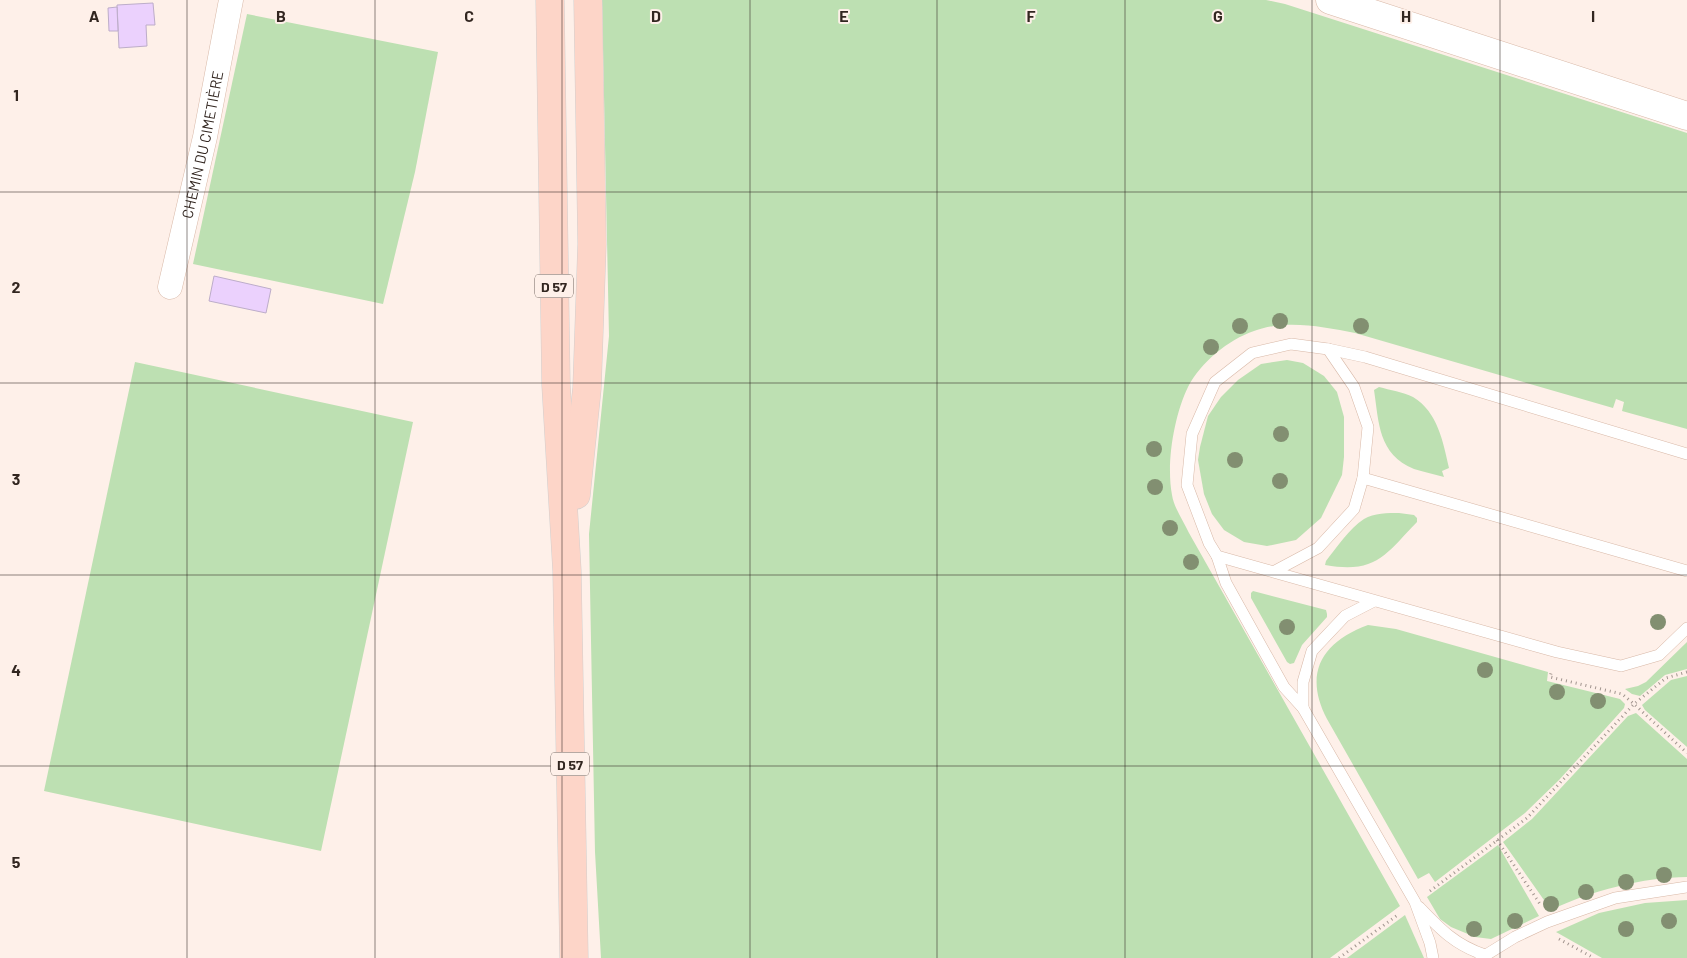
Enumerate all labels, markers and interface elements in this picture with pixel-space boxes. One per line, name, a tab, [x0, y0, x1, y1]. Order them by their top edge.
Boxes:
text: A	[89, 6, 100, 25]
text: B	[276, 6, 286, 25]
text: C	[464, 6, 474, 25]
text: D	[651, 6, 661, 25]
text: E	[839, 6, 849, 25]
text: F	[1027, 6, 1036, 25]
text: G	[1213, 6, 1223, 25]
text: H	[1401, 6, 1411, 25]
text: I	[1591, 6, 1595, 25]
street label: CHEMIN DU CIMETIÈRE	[177, 69, 226, 220]
text: 1	[13, 85, 19, 104]
road number: D 57	[535, 274, 573, 298]
text: 2	[12, 277, 21, 296]
text: 3	[12, 469, 20, 488]
text: 4	[11, 660, 21, 679]
road number: D 57	[551, 752, 589, 776]
text: 5	[12, 852, 21, 871]

